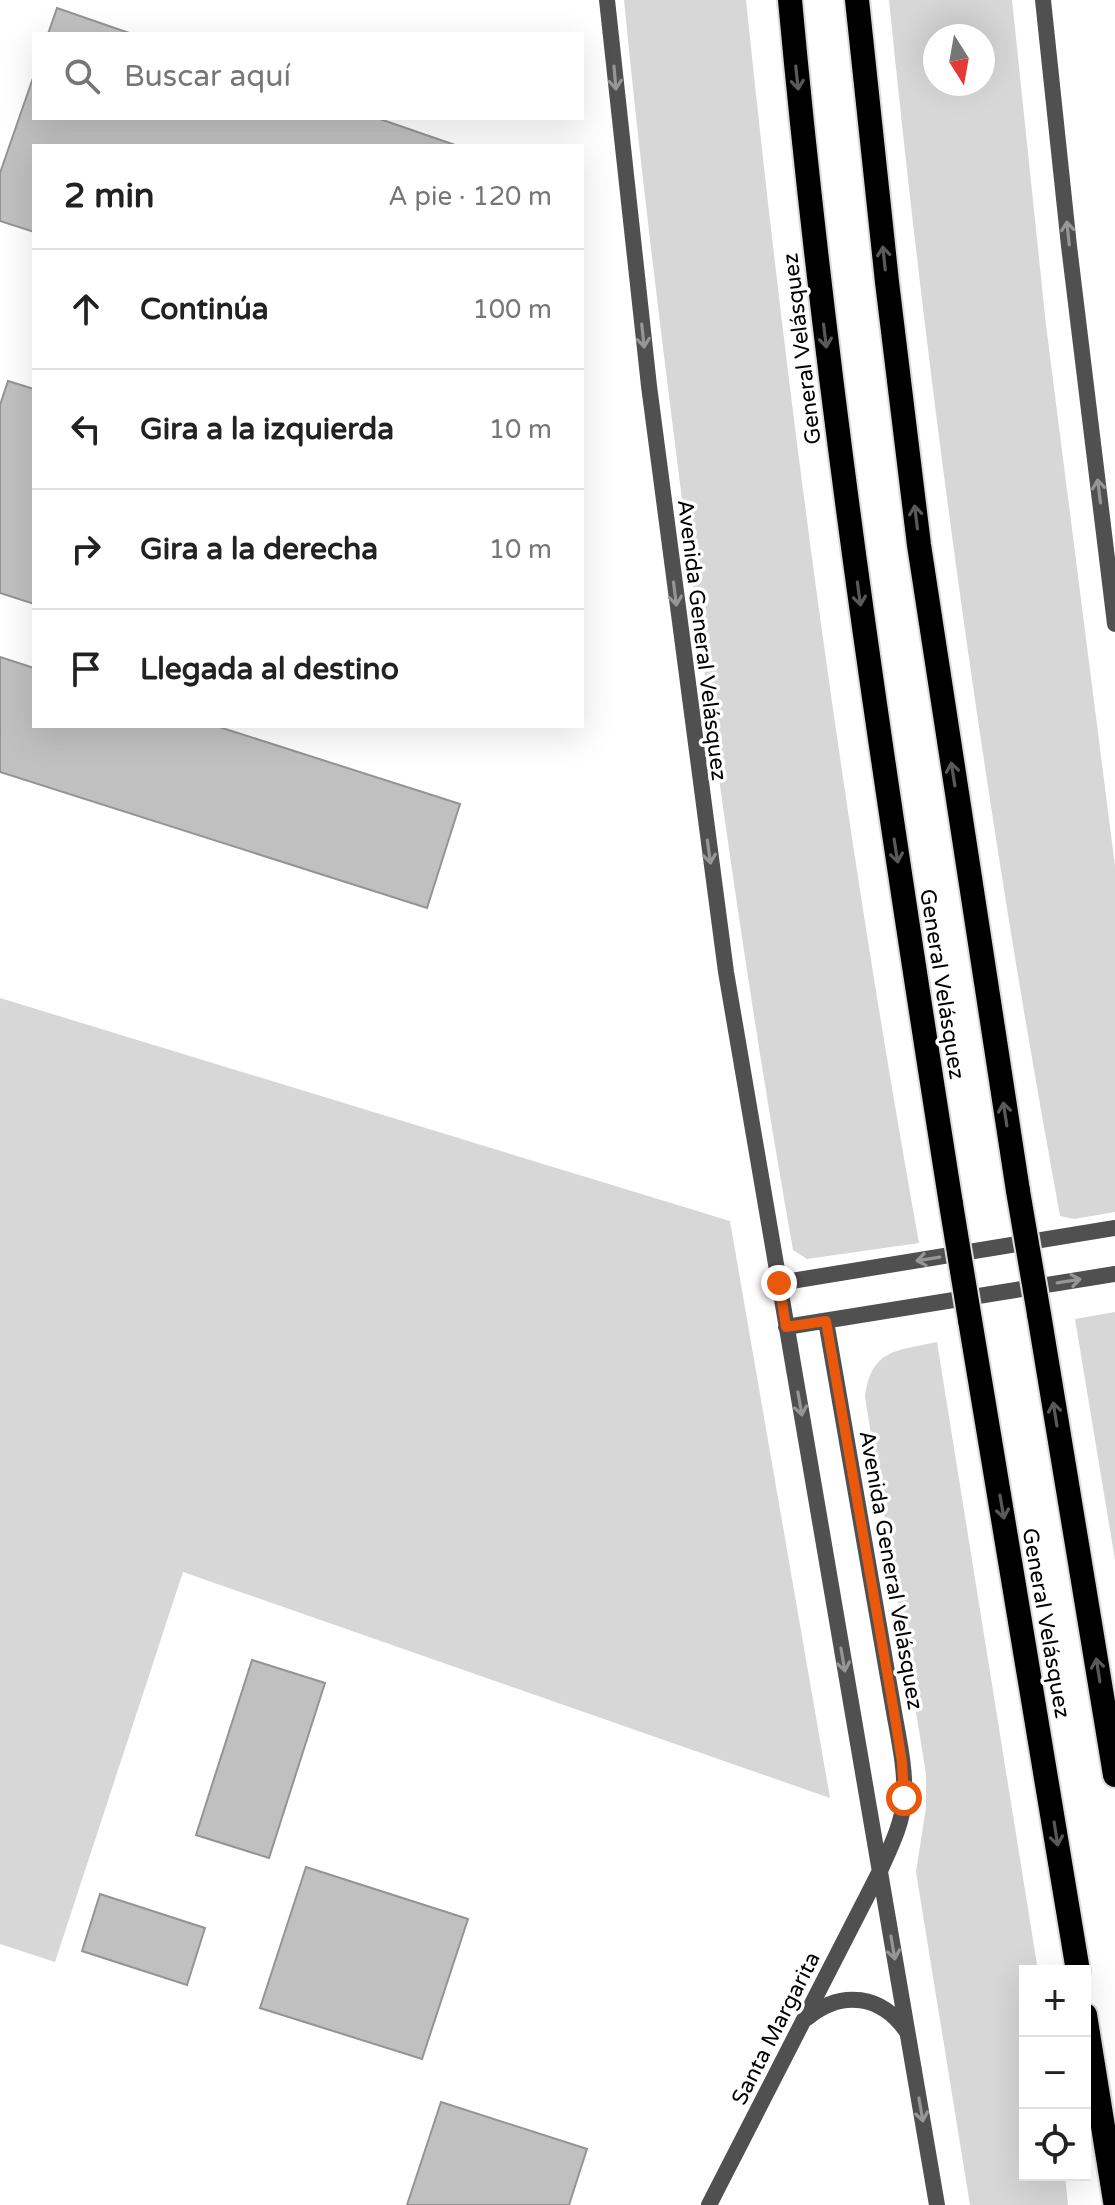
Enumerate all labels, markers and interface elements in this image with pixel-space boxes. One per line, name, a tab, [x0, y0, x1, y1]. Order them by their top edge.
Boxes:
north arrow	[923, 24, 995, 96]
search box	[32, 32, 584, 120]
icon: search	[60, 54, 104, 98]
text: Buscar aquí	[124, 58, 291, 95]
one-way arrow	[607, 64, 622, 91]
one-way arrow	[790, 64, 805, 91]
text: 2 min	[64, 176, 155, 217]
text: A pie · 120 m	[388, 181, 552, 212]
one-way arrow	[1060, 220, 1075, 247]
one-way arrow	[877, 246, 892, 272]
street label: General Velásquez	[777, 252, 827, 446]
icon: ahead	[64, 287, 108, 331]
text: Continúa	[140, 291, 269, 328]
text: 100 m	[472, 294, 552, 325]
one-way arrow	[636, 322, 651, 349]
one-way arrow	[818, 323, 833, 348]
icon: left	[64, 407, 108, 451]
text: Gira a la izquierda	[140, 411, 394, 448]
text: 10 m	[489, 414, 552, 445]
one-way arrow	[1091, 479, 1106, 504]
street label: Avenida General Velásquez	[672, 498, 732, 782]
one-way arrow	[908, 504, 923, 530]
icon: right	[64, 527, 108, 571]
text: Gira a la derecha	[140, 531, 378, 568]
text: 10 m	[489, 534, 552, 565]
one-way arrow	[851, 580, 866, 607]
one-way arrow	[668, 581, 683, 606]
icon: arrive	[64, 647, 108, 691]
text: Llegada al destino	[140, 651, 399, 688]
one-way arrow	[945, 762, 960, 787]
one-way arrow	[889, 838, 904, 863]
one-way arrow	[702, 839, 717, 864]
street label: General Velásquez	[914, 887, 970, 1081]
one-way arrow	[997, 1102, 1012, 1127]
one-way arrow	[915, 1252, 941, 1267]
route end	[761, 1265, 797, 1301]
one-way arrow	[1056, 1273, 1081, 1288]
one-way arrow	[793, 1391, 808, 1416]
one-way arrow	[1047, 1402, 1062, 1427]
street label: Avenida General Velásquez	[854, 1429, 928, 1712]
one-way arrow	[995, 1494, 1010, 1519]
street label: General Velásquez	[1016, 1526, 1076, 1720]
one-way arrow	[837, 1647, 852, 1672]
one-way arrow	[1089, 1658, 1104, 1684]
route start	[886, 1780, 922, 1816]
one-way arrow	[1049, 1821, 1064, 1846]
one-way arrow	[886, 1935, 901, 1960]
street label: Santa Margarita	[726, 1948, 826, 2109]
map controls	[1019, 1965, 1091, 2181]
button: +	[1019, 1965, 1091, 2037]
button: −	[1019, 2037, 1091, 2109]
one-way arrow	[914, 2097, 929, 2122]
button: locate	[1019, 2109, 1091, 2181]

